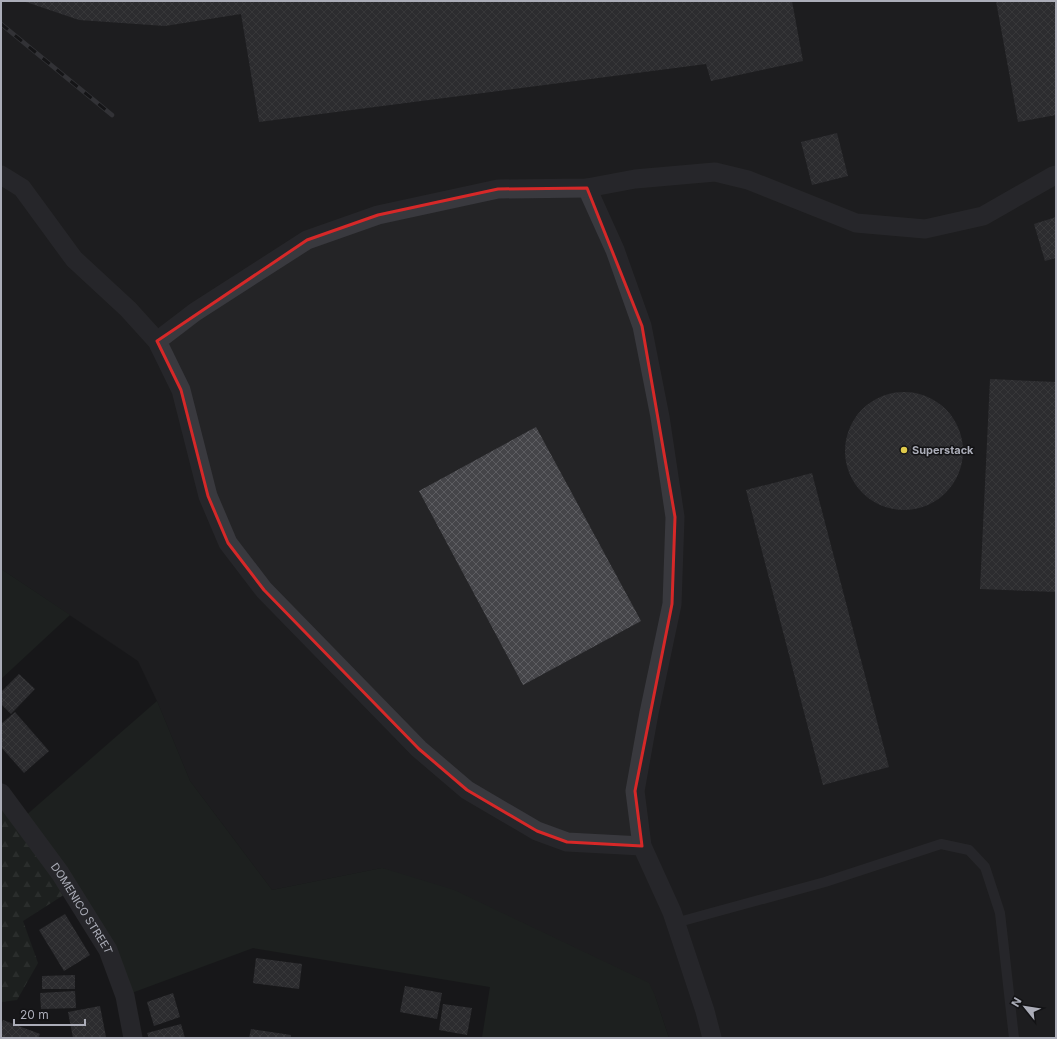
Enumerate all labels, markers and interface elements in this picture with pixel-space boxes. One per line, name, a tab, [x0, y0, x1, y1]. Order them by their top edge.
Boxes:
place label: Superstack	[912, 443, 974, 457]
marker: Superstack	[899, 445, 909, 455]
street label: DOMENICO STREET	[48, 860, 116, 956]
north arrow	[1005, 987, 1045, 1027]
text: N	[1008, 995, 1024, 1009]
scale bar	[14, 1001, 85, 1027]
text: 20 m	[20, 1007, 49, 1022]

